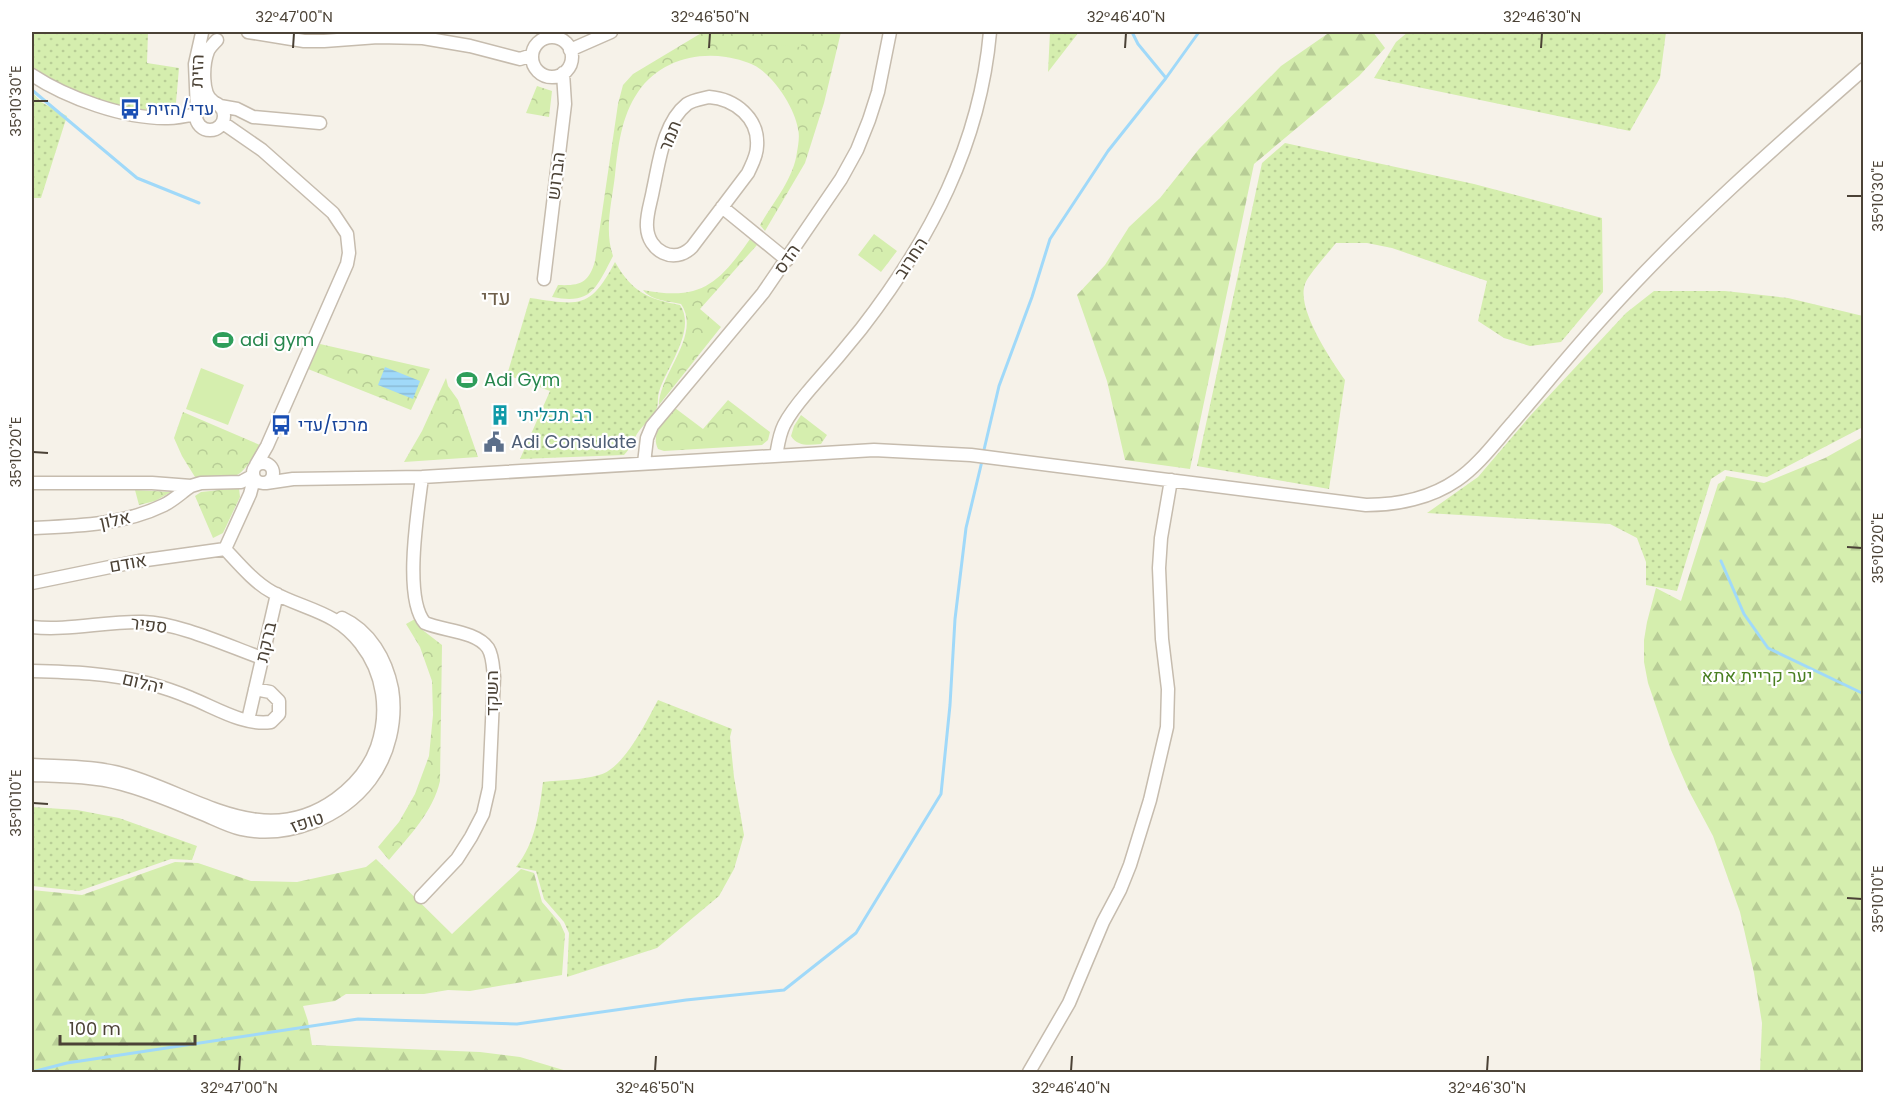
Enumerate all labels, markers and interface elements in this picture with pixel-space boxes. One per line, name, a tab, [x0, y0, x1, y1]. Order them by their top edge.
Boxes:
text: 32°47'00"N	[255, 6, 333, 27]
text: 32°46'50"N	[671, 6, 749, 27]
text: 32°46'40"N	[1087, 6, 1165, 27]
text: 32°46'30"N	[1503, 6, 1581, 27]
street label: הזית	[183, 54, 210, 88]
text: 35°10'30"E	[5, 65, 26, 137]
place label: עדי/הזית	[147, 96, 214, 121]
bus stop icon: עדי/הזית	[118, 97, 142, 121]
street label: תמר	[652, 117, 687, 155]
street label: הברוש	[540, 150, 571, 202]
text: 35°10'30"E	[1867, 160, 1888, 232]
street label: החרוב	[888, 232, 933, 283]
street label: הדס	[767, 239, 806, 279]
district label: עדי	[481, 283, 511, 312]
place label: adi gym	[240, 327, 314, 352]
sports icon: adi gym	[211, 328, 235, 352]
place label: Adi Gym	[484, 367, 560, 392]
sports icon: Adi Gym	[455, 368, 479, 392]
place label: רב תכליתי	[517, 402, 592, 427]
building icon: רב תכליתי	[488, 403, 512, 427]
place label: מרכז/עדי	[298, 412, 368, 437]
bus stop icon: מרכז/עדי	[269, 413, 293, 437]
text: 35°10'20"E	[5, 416, 26, 488]
place label: Adi Consulate	[511, 429, 637, 454]
public building icon: Adi Consulate	[482, 430, 506, 454]
street label: אלון	[97, 504, 133, 535]
text: 35°10'20"E	[1867, 512, 1888, 584]
street label: אודם	[107, 547, 149, 578]
street label: ספיר	[129, 610, 169, 639]
street label: ברקת	[249, 619, 282, 665]
park label: יער קריית אתא	[1702, 663, 1812, 688]
street label: יהלום	[120, 666, 166, 699]
street label: השקד	[479, 670, 504, 716]
text: 35°10'10"E	[5, 769, 26, 837]
street label: טופז	[287, 804, 327, 839]
text: 35°10'10"E	[1867, 865, 1888, 933]
scale bar	[60, 1008, 195, 1046]
text: 100 m	[69, 1016, 121, 1041]
text: 32°47'00"N	[200, 1077, 278, 1098]
text: 32°46'50"N	[616, 1077, 694, 1098]
text: 32°46'40"N	[1032, 1077, 1110, 1098]
text: 32°46'30"N	[1448, 1077, 1526, 1098]

